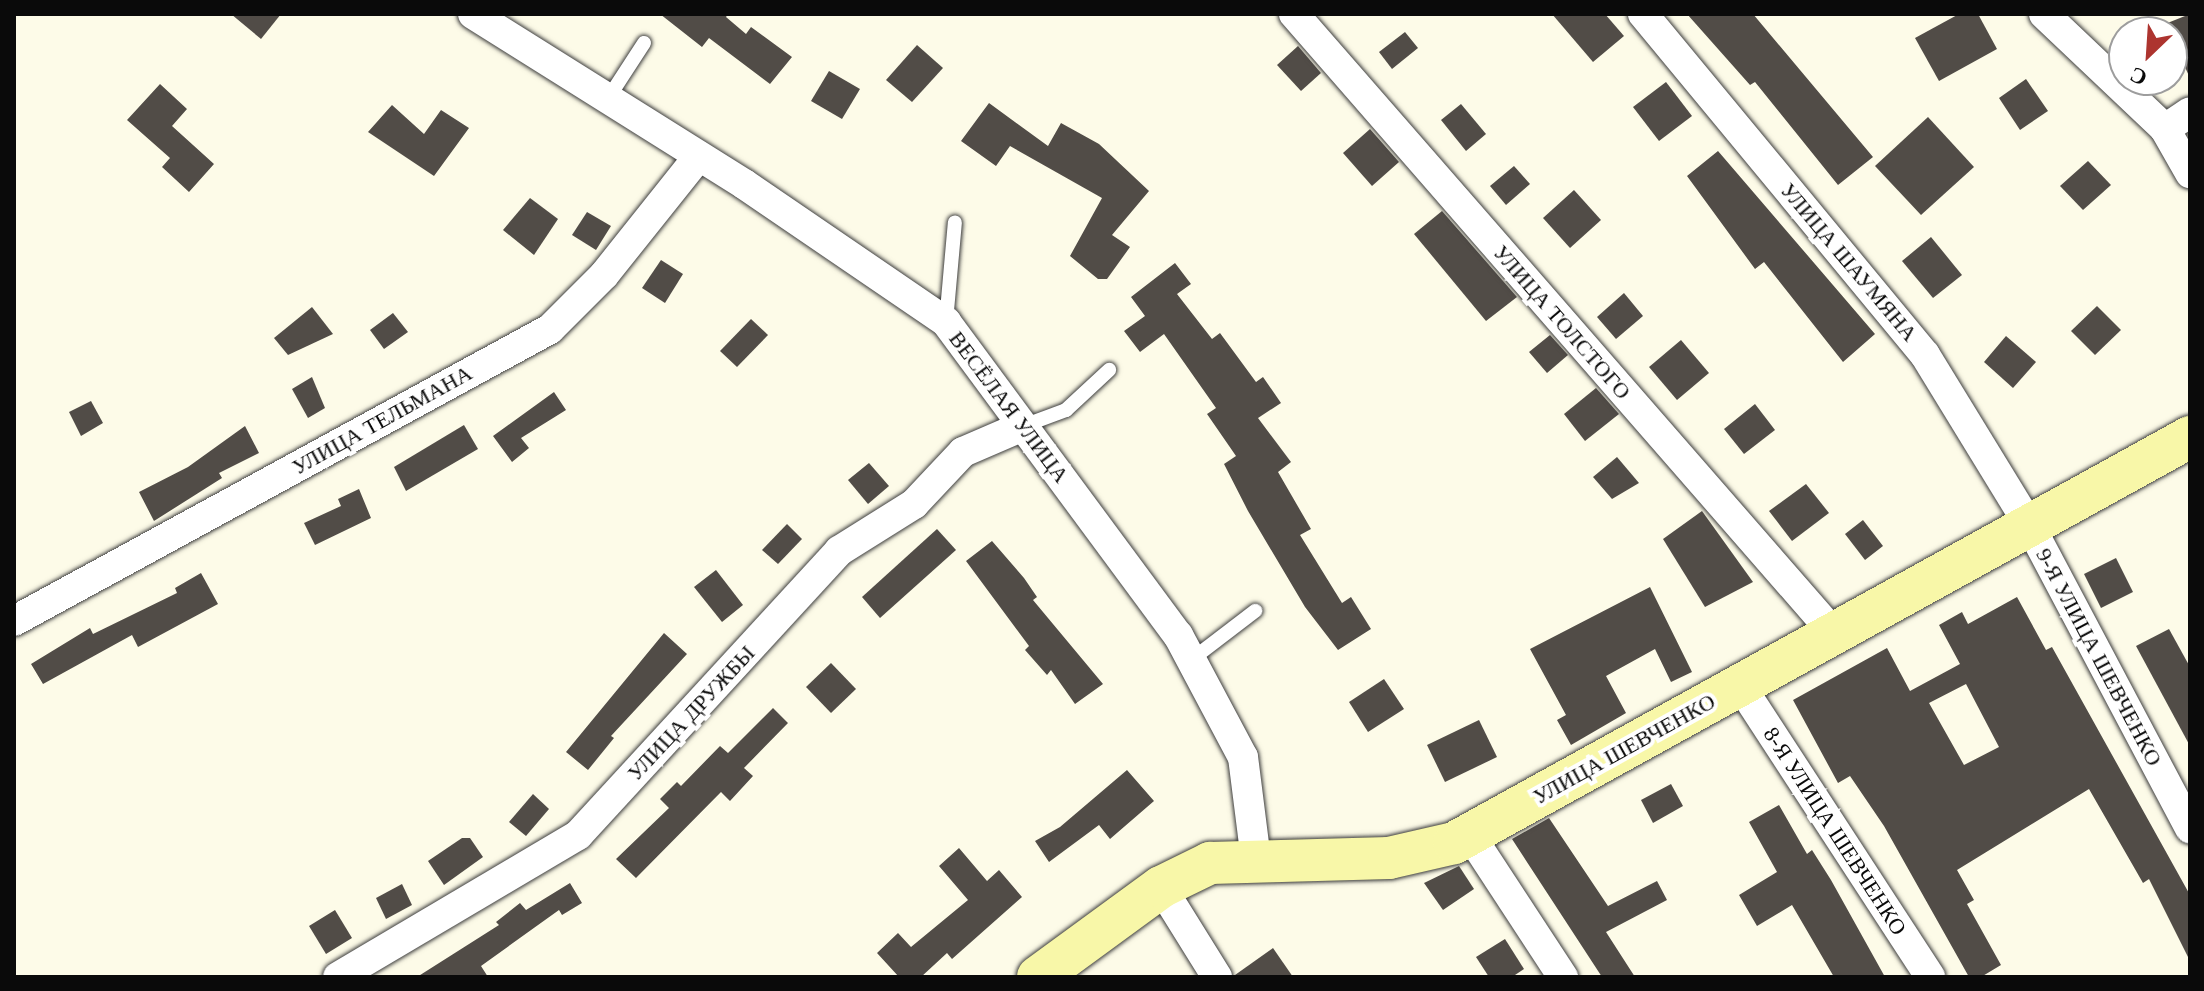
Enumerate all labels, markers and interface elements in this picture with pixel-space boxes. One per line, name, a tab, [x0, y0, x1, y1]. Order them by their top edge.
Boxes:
north arrow	[2108, 16, 2188, 96]
text: С	[2126, 62, 2151, 91]
street label: УЛИЦА ШАУМЯНА	[1775, 177, 1923, 347]
street label: УЛИЦА ТОЛСТОГО	[1488, 239, 1636, 405]
street label: ВЕСЁЛАЯ УЛИЦА	[943, 326, 1075, 488]
street label: УЛИЦА ТЕЛЬМАНА	[287, 360, 477, 480]
street label: 9-Я УЛИЦА ШЕВЧЕНКО	[2030, 544, 2168, 770]
street label: УЛИЦА ДРУЖБЫ	[622, 640, 760, 786]
street label: УЛИЦА ШЕВЧЕНКО	[1528, 688, 1720, 810]
street label: 8-Я УЛИЦА ШЕВЧЕНКО	[1758, 722, 1912, 940]

